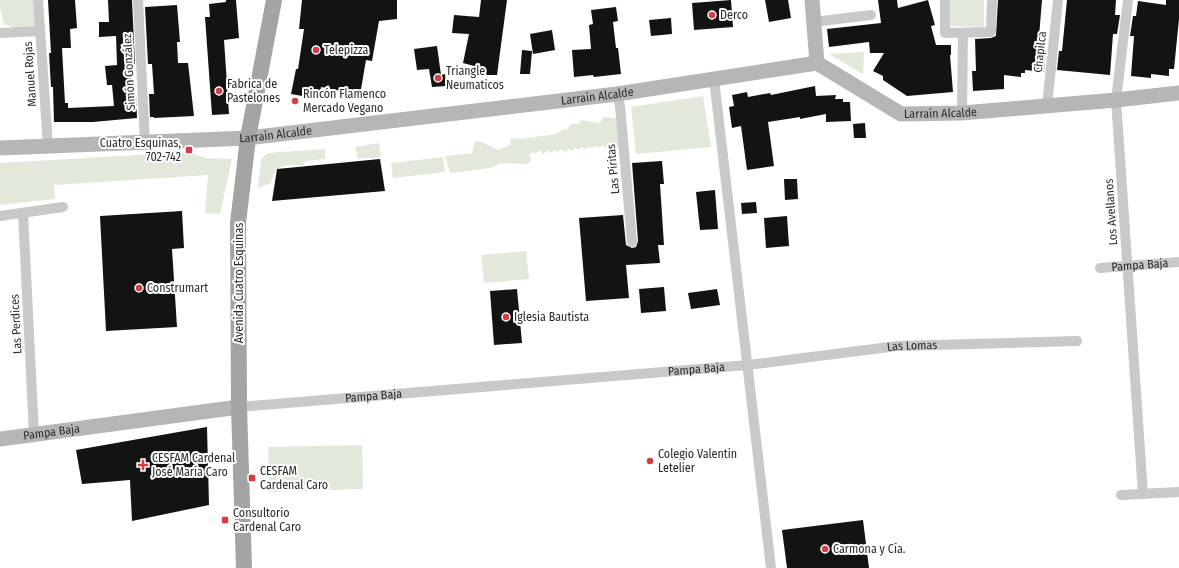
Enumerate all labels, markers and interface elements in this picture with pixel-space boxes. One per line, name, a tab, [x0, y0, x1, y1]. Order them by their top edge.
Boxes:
place label: Derco	[720, 8, 748, 22]
marker: Derco	[707, 10, 717, 20]
street label: Chapilca	[1031, 30, 1049, 73]
street label: Simón González	[120, 33, 138, 111]
street label: Manuel Rojas	[21, 41, 39, 107]
place label: Telepizza	[324, 43, 369, 57]
marker: Telepizza	[311, 45, 321, 55]
place label: Triangle Neumaticos	[446, 64, 504, 92]
marker: Triangle Neumaticos	[433, 73, 443, 83]
place label: Fabrica de Pastelones	[227, 77, 280, 105]
street label: Larraín Alcalde	[560, 85, 635, 108]
marker: Fabrica de Pastelones	[214, 86, 224, 96]
place label: Rincón Flamenco Mercado Vegano	[303, 87, 386, 115]
marker: Rincón Flamenco Mercado Vegano	[290, 96, 300, 106]
street label: Larraín Alcalde	[904, 105, 978, 121]
street label: Larraín Alcalde	[239, 123, 313, 145]
place label: Cuatro Esquinas, 702-742	[100, 136, 181, 164]
street label: Las Piritas	[604, 143, 622, 195]
marker: Cuatro Esquinas, 702-742	[184, 145, 194, 155]
street label: Los Avellanos	[1102, 178, 1120, 246]
street label: Avenida Cuatro Esquinas	[232, 223, 246, 343]
street label: Pampa Baja	[1111, 256, 1169, 274]
place label: Construmart	[147, 281, 208, 295]
marker: Construmart	[134, 283, 144, 293]
street label: Las Perdices	[7, 294, 25, 354]
place label: Iglesia Bautista	[514, 310, 589, 324]
marker: Iglesia Bautista	[501, 312, 511, 322]
street label: Las Lomas	[886, 338, 938, 354]
street label: Pampa Baja	[667, 360, 726, 379]
street label: Pampa Baja	[345, 387, 403, 405]
street label: Pampa Baja	[22, 421, 81, 443]
place label: Colegio Valentin Letelier	[658, 447, 737, 475]
place label: CESFAM Cardenal José María Caro	[152, 451, 235, 479]
marker: Colegio Valentin Letelier	[645, 456, 655, 466]
marker: CESFAM Cardenal José María Caro	[137, 459, 149, 471]
place label: CESFAM Cardenal Caro	[260, 464, 328, 492]
marker: CESFAM Cardenal Caro	[247, 473, 257, 483]
place label: Consultorio Cardenal Caro	[233, 506, 301, 534]
marker: Consultorio Cardenal Caro	[220, 515, 230, 525]
place label: Carmona y Cía.	[833, 542, 906, 556]
marker: Carmona y Cía.	[820, 544, 830, 554]

